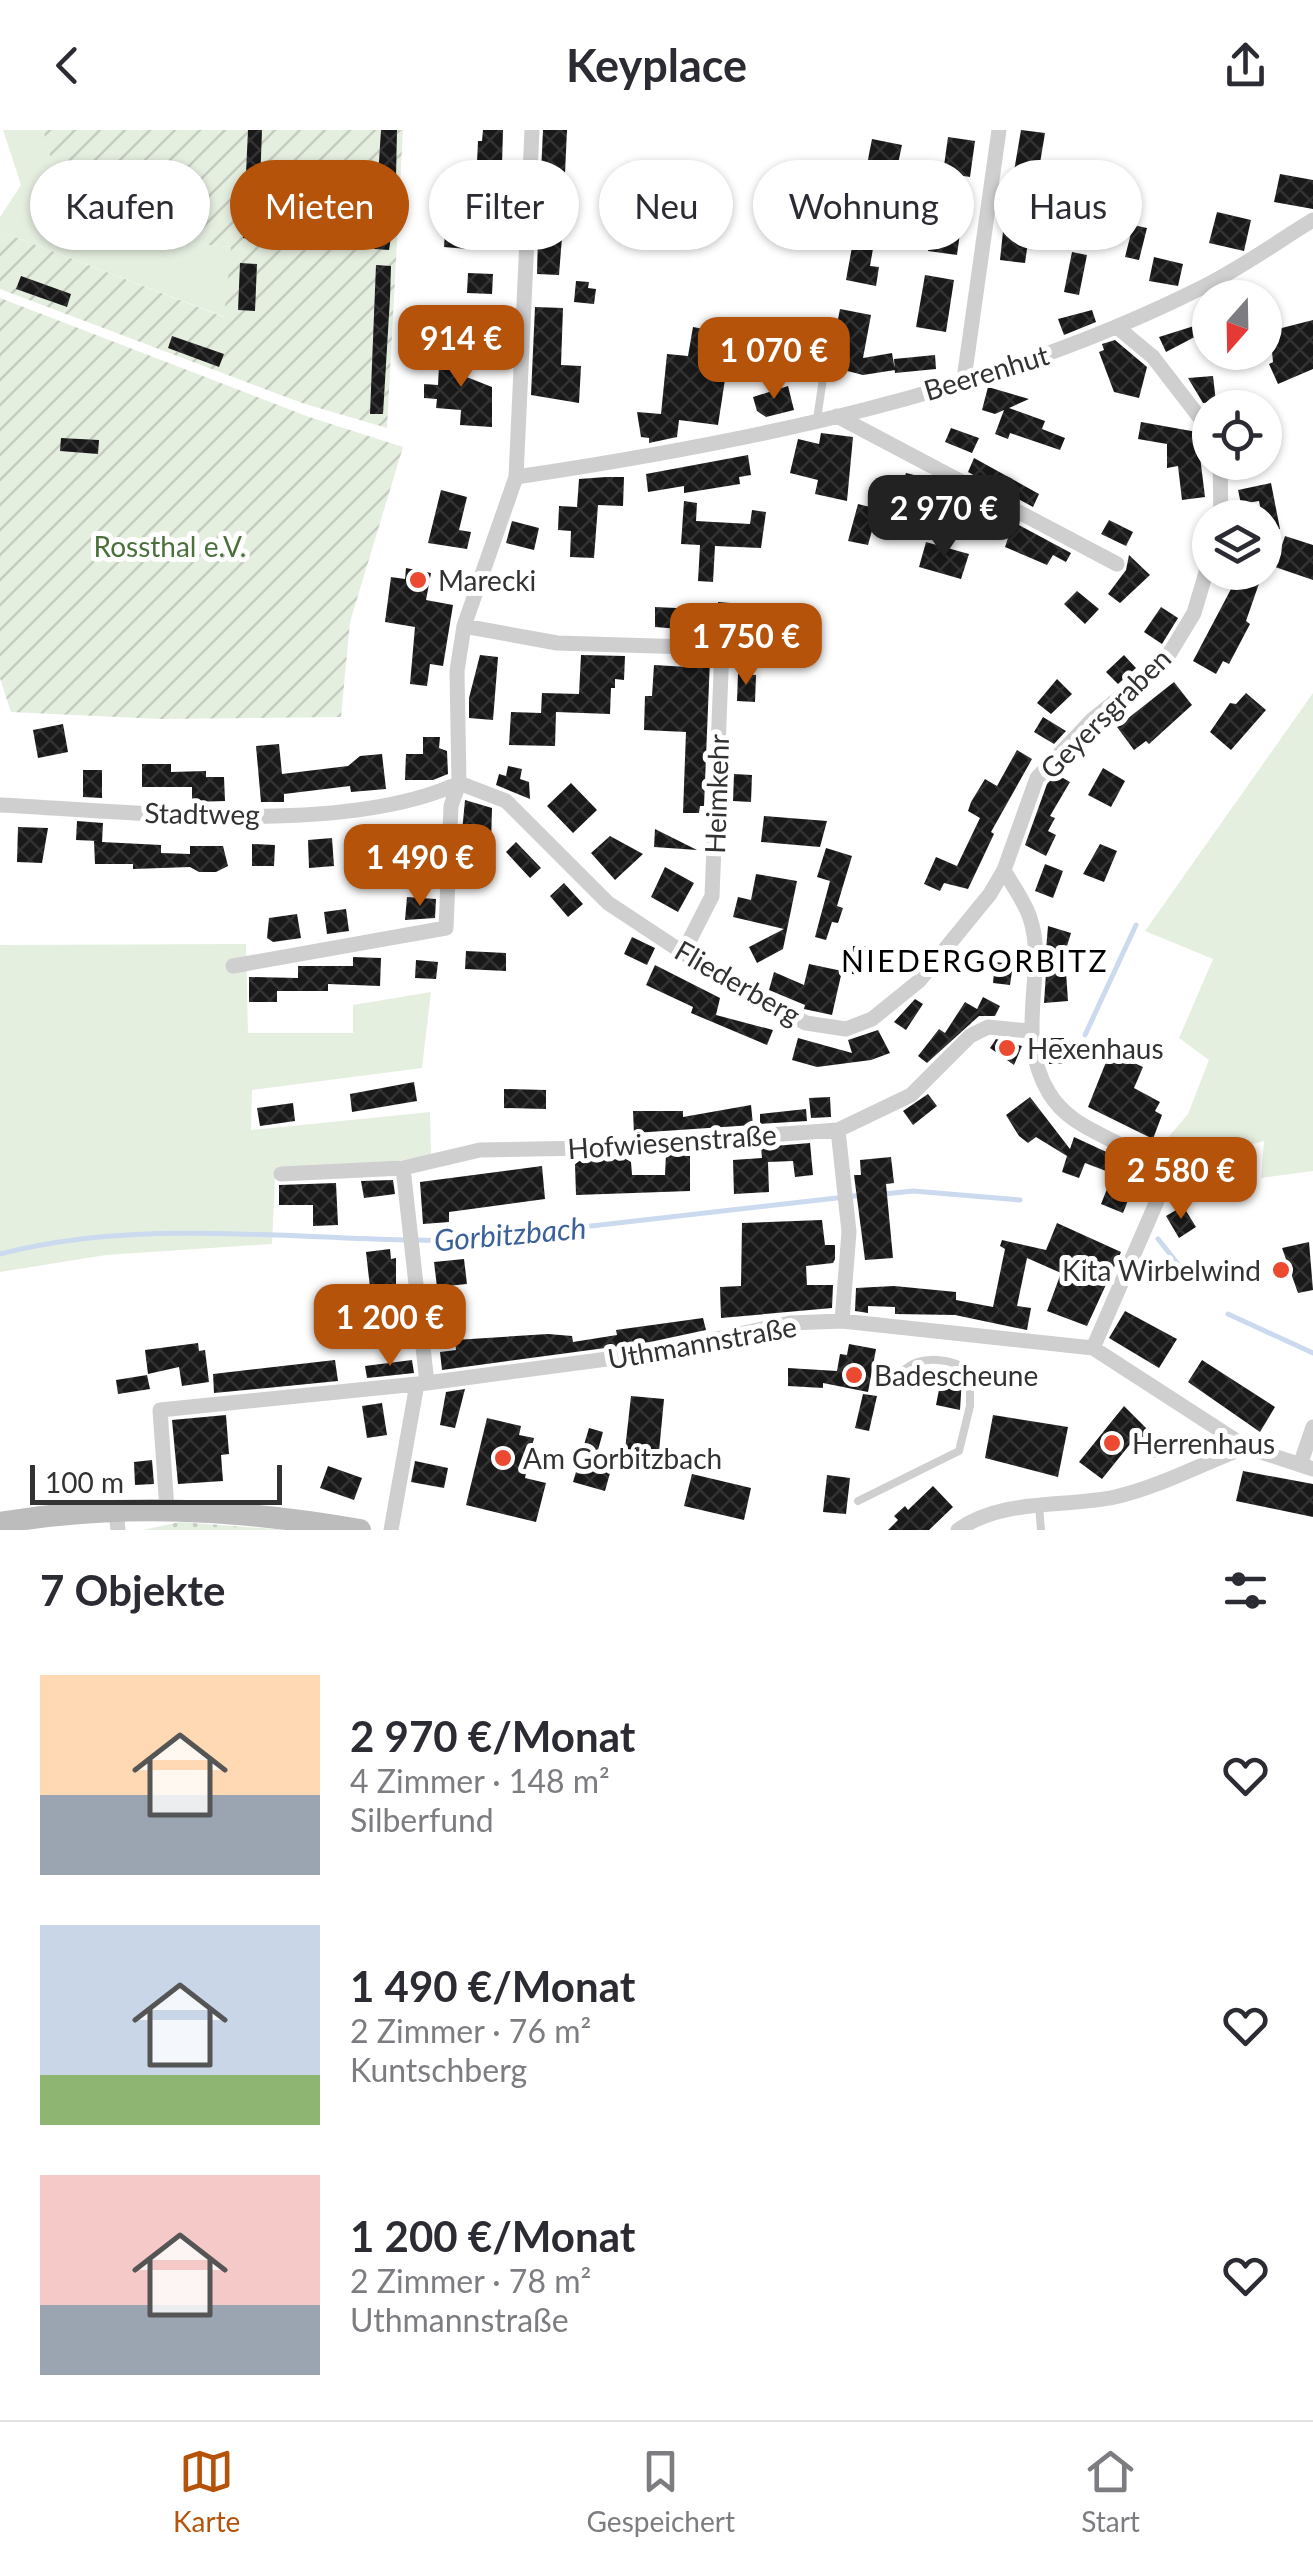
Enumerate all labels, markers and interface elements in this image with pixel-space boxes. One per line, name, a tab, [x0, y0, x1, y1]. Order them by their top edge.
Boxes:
icon: back	[40, 38, 95, 93]
text: Keyplace	[566, 38, 747, 92]
icon: share	[1218, 38, 1273, 93]
chip: Kaufen	[30, 160, 210, 250]
chip: Mieten	[230, 160, 409, 250]
chip: Filter	[429, 160, 579, 250]
chip: Neu	[599, 160, 733, 250]
chip: Wohnung	[753, 160, 974, 250]
chip: Haus	[994, 160, 1142, 250]
north arrow	[1192, 280, 1282, 370]
map controls	[1192, 280, 1282, 590]
pin: 914 €	[391, 305, 531, 390]
pin: 1 070 €	[682, 317, 866, 402]
text: 914 €	[420, 318, 502, 357]
text: 1 070 €	[720, 330, 828, 369]
street label: Beerenhut	[919, 337, 1053, 407]
button: locate	[1192, 390, 1282, 480]
pin: 2 970 €	[852, 475, 1036, 560]
text: 2 970 €	[890, 488, 998, 527]
button: layers	[1192, 500, 1282, 590]
park label: Rossthal e.V.	[94, 529, 246, 563]
place label: Marecki	[438, 563, 536, 597]
marker: Marecki	[407, 569, 429, 591]
pin: 1 750 €	[654, 603, 838, 688]
text: 1 750 €	[692, 616, 800, 655]
street label: Geyersgraben	[1033, 641, 1177, 785]
street label: Heimkehr	[697, 734, 735, 854]
street label: Stadtweg	[144, 795, 260, 831]
pin: 1 490 €	[328, 824, 512, 909]
text: 1 490 €	[366, 837, 474, 876]
street label: Fliederberg	[669, 932, 807, 1032]
district label: NIEDERGORBITZ	[841, 942, 1109, 978]
place label: Hexenhaus	[1027, 1031, 1164, 1065]
marker: Hexenhaus	[996, 1037, 1018, 1059]
street label: Hofwiesenstraße	[566, 1117, 778, 1165]
pin: 2 580 €	[1089, 1137, 1273, 1222]
text: 2 580 €	[1127, 1150, 1235, 1189]
water label: Gorbitzbach	[432, 1208, 588, 1258]
place label: Kita Wirbelwind	[1062, 1253, 1261, 1287]
marker: Kita Wirbelwind	[1270, 1259, 1292, 1281]
pin: 1 200 €	[298, 1284, 482, 1369]
text: 1 200 €	[336, 1297, 444, 1336]
street label: Uthmannstraße	[605, 1309, 799, 1375]
place label: Badescheune	[874, 1358, 1038, 1392]
marker: Badescheune	[843, 1364, 865, 1386]
place label: Herrenhaus	[1132, 1426, 1275, 1460]
marker: Herrenhaus	[1101, 1432, 1123, 1454]
place label: Am Gorbitzbach	[523, 1441, 722, 1475]
marker: Am Gorbitzbach	[492, 1447, 514, 1469]
scale bar	[30, 1460, 282, 1504]
text: 100 m	[45, 1465, 124, 1499]
icon: filters	[1218, 1563, 1273, 1618]
text: 7 Objekte	[40, 1565, 225, 1615]
text: 2 970 €/Monat	[350, 1711, 635, 1761]
icon: home	[120, 1715, 240, 1835]
icon: heart	[1218, 1748, 1273, 1803]
text: 4 Zimmer · 148 m²	[350, 1761, 610, 1800]
text: Silberfund	[350, 1800, 494, 1839]
text: 1 490 €/Monat	[350, 1961, 635, 2011]
icon: home	[120, 1965, 240, 2085]
icon: heart	[1218, 1998, 1273, 2053]
text: 2 Zimmer · 76 m²	[350, 2011, 591, 2050]
text: Kuntschberg	[350, 2050, 527, 2089]
text: 1 200 €/Monat	[350, 2211, 635, 2261]
icon: home	[120, 2215, 240, 2335]
icon: heart	[1218, 2248, 1273, 2303]
text: 2 Zimmer · 78 m²	[350, 2261, 591, 2300]
text: Uthmannstraße	[350, 2300, 569, 2339]
tab: Karte	[173, 2444, 240, 2538]
tab: Gespeichert	[587, 2444, 735, 2538]
tab: Start	[1081, 2444, 1140, 2538]

